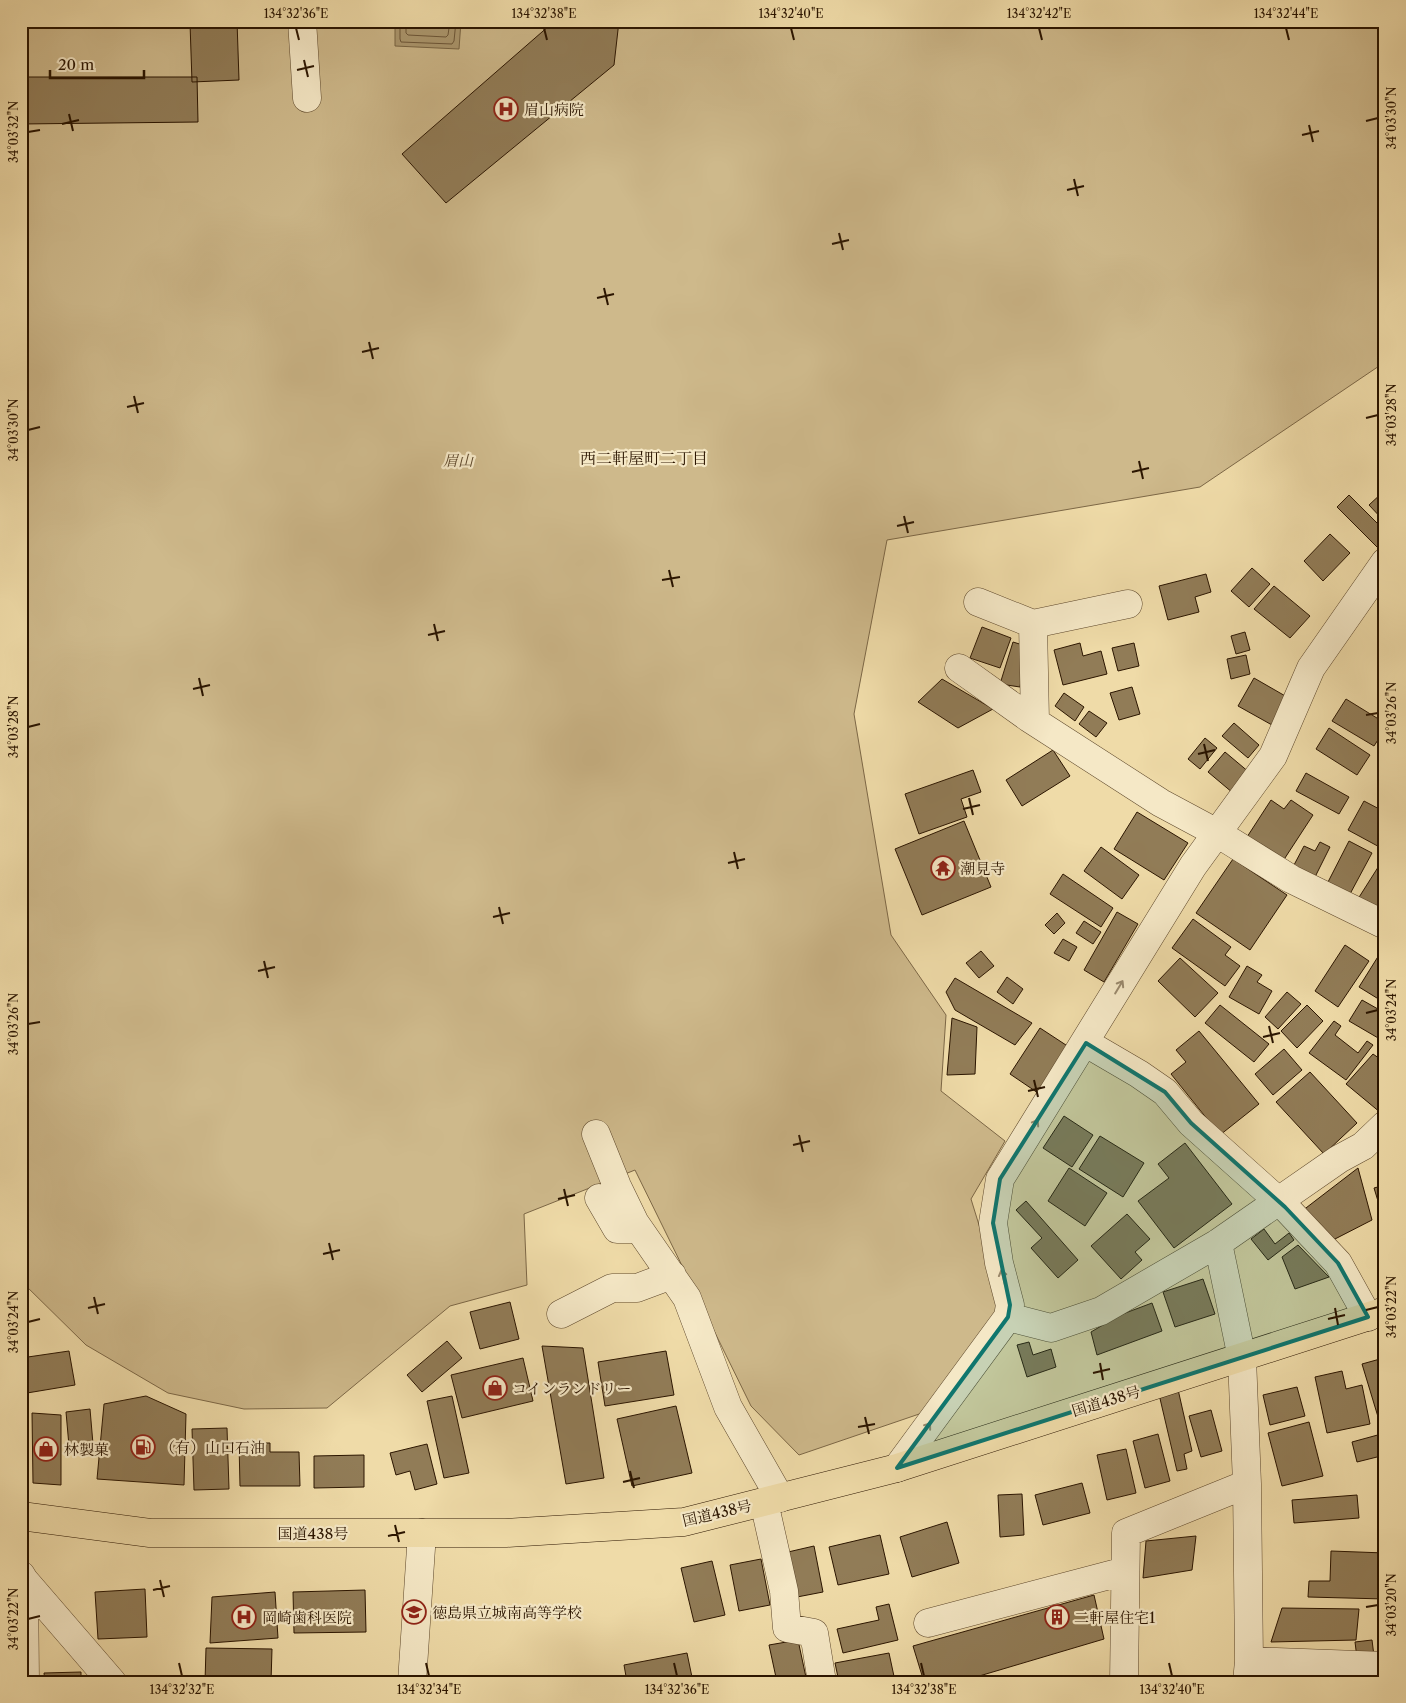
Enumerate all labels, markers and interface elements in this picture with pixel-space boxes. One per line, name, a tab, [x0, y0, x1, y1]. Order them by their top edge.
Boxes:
text: 134°32'36"E	[264, 6, 328, 21]
text: 134°32'38"E	[512, 6, 576, 21]
text: 134°32'40"E	[758, 6, 824, 21]
text: 134°32'42"E	[1007, 6, 1071, 21]
text: 134°32'44"E	[1254, 6, 1318, 21]
scale bar	[50, 48, 144, 80]
text: 20 m	[58, 55, 94, 74]
text: 34°03'30"N	[1384, 87, 1399, 149]
hospital icon: 眉山病院	[493, 96, 519, 122]
place label: 眉山病院	[524, 100, 584, 119]
text: 34°03'32"N	[6, 101, 21, 163]
text: 34°03'28"N	[1384, 384, 1399, 446]
text: 34°03'30"N	[6, 399, 21, 461]
district label: 西二軒屋町二丁目	[580, 448, 708, 468]
park label: 眉山	[443, 451, 474, 470]
text: 34°03'26"N	[1384, 682, 1399, 744]
text: 34°03'28"N	[6, 696, 21, 758]
temple icon: 潮見寺	[930, 855, 956, 881]
place label: 潮見寺	[960, 859, 1005, 878]
text: 34°03'24"N	[1384, 979, 1399, 1041]
one-way arrow	[1115, 981, 1125, 995]
text: 34°03'26"N	[6, 993, 21, 1055]
one-way arrow	[1029, 1119, 1039, 1133]
one-way arrow	[998, 1270, 1007, 1286]
text: 34°03'22"N	[1384, 1276, 1399, 1338]
text: 34°03'24"N	[6, 1291, 21, 1353]
shop icon: コインランドリー	[482, 1375, 508, 1401]
place label: コインランドリー	[512, 1379, 632, 1398]
street label: 国道438号	[1069, 1382, 1143, 1420]
one-way arrow	[920, 1423, 931, 1436]
fuel station icon: （有）山口石油	[130, 1434, 156, 1460]
shop icon: 林製菓	[33, 1436, 59, 1462]
place label: （有）山口石油	[160, 1438, 265, 1457]
place label: 林製菓	[64, 1440, 109, 1459]
street label: 国道438号	[680, 1496, 754, 1530]
street label: 国道438号	[278, 1524, 348, 1543]
text: 34°03'20"N	[1384, 1573, 1399, 1637]
text: 34°03'22"N	[6, 1588, 21, 1650]
school or university icon: 徳島県立城南高等学校	[401, 1599, 427, 1625]
place label: 徳島県立城南高等学校	[432, 1603, 582, 1622]
hospital icon: 岡崎歯科医院	[231, 1604, 257, 1630]
building icon: 二軒屋住宅1	[1044, 1604, 1070, 1630]
place label: 岡崎歯科医院	[262, 1608, 352, 1627]
place label: 二軒屋住宅1	[1074, 1608, 1156, 1627]
text: 134°32'32"E	[150, 1682, 214, 1697]
text: 134°32'34"E	[397, 1682, 461, 1697]
text: 134°32'36"E	[645, 1682, 709, 1697]
text: 134°32'38"E	[892, 1682, 956, 1697]
text: 134°32'40"E	[1139, 1682, 1205, 1697]

